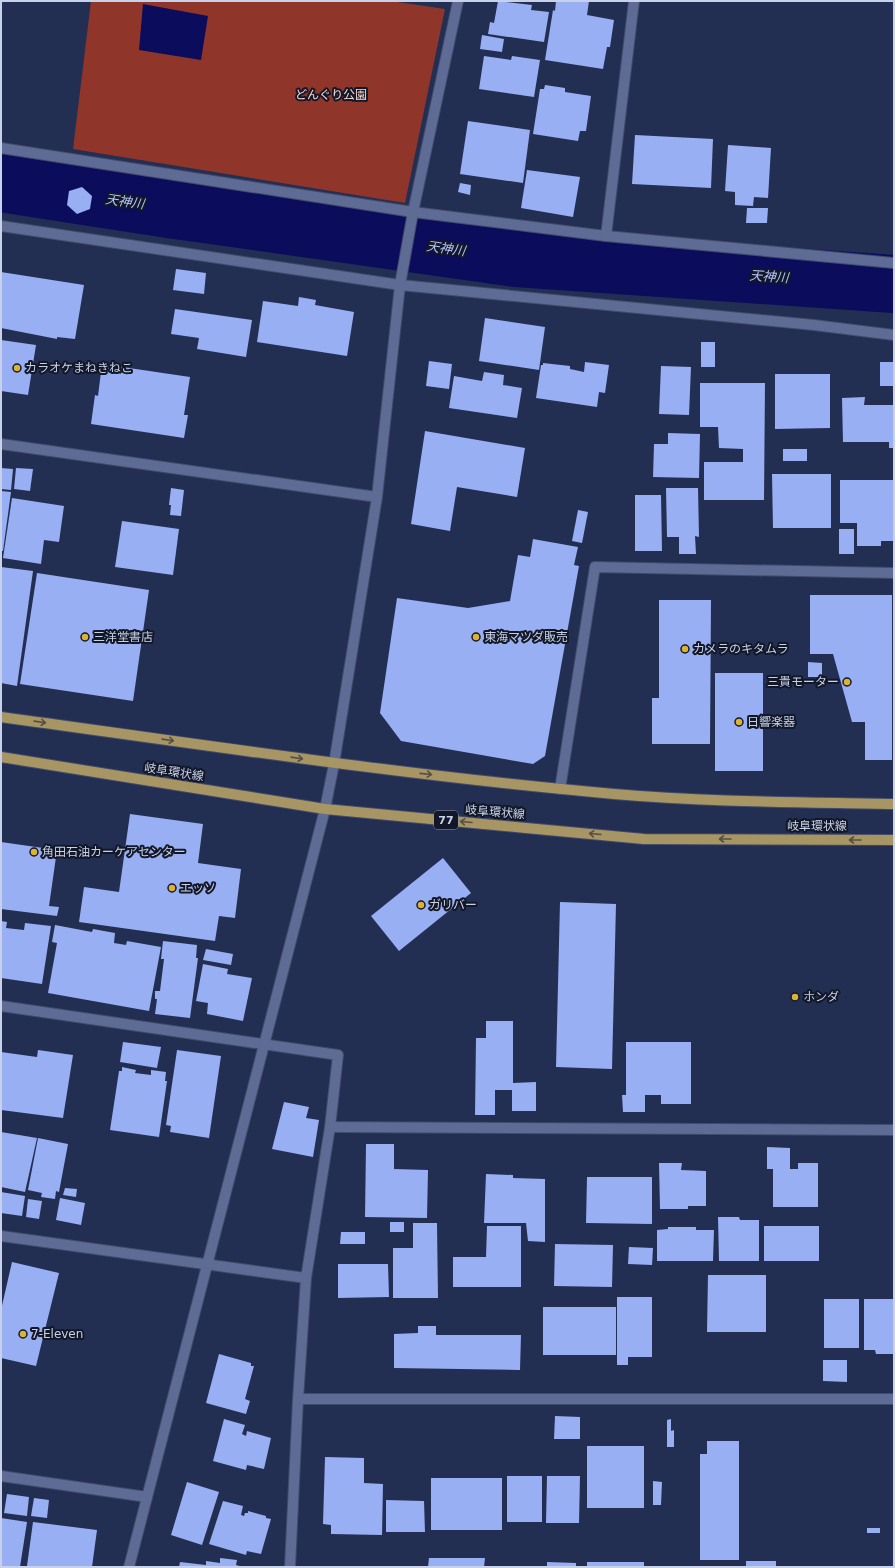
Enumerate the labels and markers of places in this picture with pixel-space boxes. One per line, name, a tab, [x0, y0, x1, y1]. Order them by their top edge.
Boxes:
place label: カラオケまねきねこ	[25, 361, 133, 375]
marker: カラオケまねきねこ	[12, 363, 22, 373]
place label: 三洋堂書店	[93, 630, 153, 644]
place label: 東海マツダ販売	[484, 630, 568, 644]
marker: 三洋堂書店	[80, 632, 90, 642]
marker: 東海マツダ販売	[471, 632, 481, 642]
place label: カメラのキタムラ	[693, 642, 788, 656]
marker: カメラのキタムラ	[680, 644, 690, 654]
place label: 三貴モーター	[767, 675, 839, 689]
marker: 三貴モーター	[842, 677, 852, 687]
place label: 日響楽器	[747, 715, 795, 729]
marker: 日響楽器	[734, 717, 744, 727]
place label: 角田石油カーケアセンター	[42, 845, 186, 859]
marker: 角田石油カーケアセンター	[29, 847, 39, 857]
place label: エッソ	[180, 881, 216, 895]
marker: エッソ	[167, 883, 177, 893]
place label: ガリバー	[429, 898, 477, 912]
marker: ガリバー	[416, 900, 426, 910]
place label: ホンダ	[803, 990, 839, 1004]
marker: ホンダ	[790, 992, 800, 1002]
place label: 7-Eleven	[31, 1327, 83, 1341]
marker: 7-Eleven	[18, 1329, 28, 1339]

